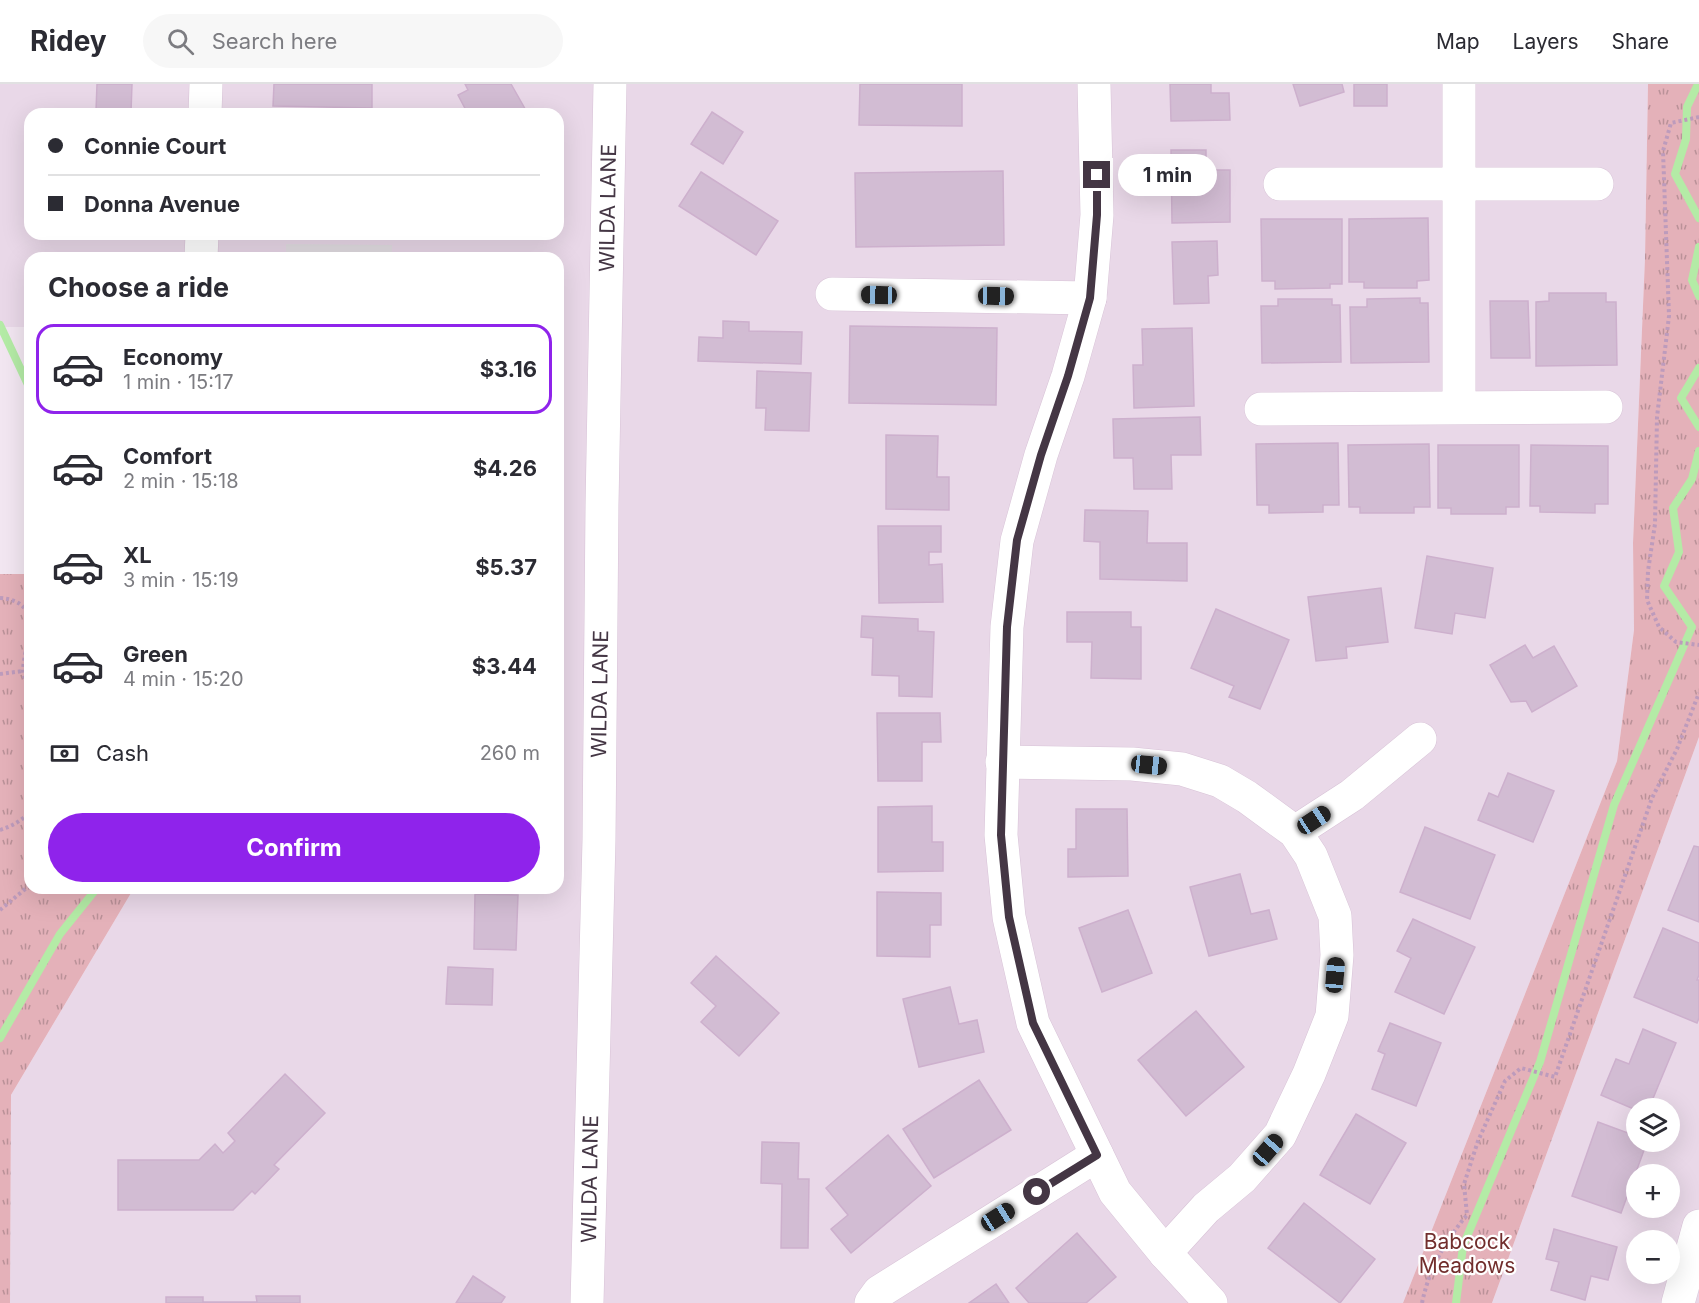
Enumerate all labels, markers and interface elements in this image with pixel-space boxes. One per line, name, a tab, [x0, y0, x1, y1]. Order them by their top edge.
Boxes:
search box	[143, 14, 563, 68]
text: Ridey	[30, 24, 107, 58]
icon: search	[164, 25, 197, 58]
text: Search here	[212, 28, 337, 54]
text: Map	[1436, 29, 1480, 54]
text: Layers	[1513, 29, 1579, 54]
text: Share	[1612, 29, 1669, 54]
text: Connie Court	[84, 133, 226, 159]
street label: WILDA LANE	[594, 144, 621, 272]
callout: 1 min	[1118, 154, 1217, 196]
route end	[1083, 161, 1110, 188]
text: 1 min	[1143, 163, 1192, 187]
text: Donna Avenue	[84, 191, 240, 217]
text: Choose a ride	[48, 271, 229, 304]
car	[861, 286, 897, 304]
car	[978, 287, 1014, 305]
icon: car	[51, 342, 105, 396]
text: Economy	[123, 344, 223, 370]
text: $3.16	[480, 356, 537, 382]
text: 1 min · 15:17	[123, 370, 233, 394]
icon: car	[51, 441, 105, 495]
text: Comfort	[123, 443, 212, 469]
text: $4.26	[473, 455, 537, 481]
text: 2 min · 15:18	[123, 469, 239, 493]
icon: car	[51, 540, 105, 594]
text: XL	[123, 542, 152, 568]
text: $5.37	[475, 554, 537, 580]
text: 3 min · 15:19	[123, 568, 239, 592]
street label: WILDA LANE	[586, 630, 613, 758]
icon: car	[51, 639, 105, 693]
text: Green	[123, 641, 188, 667]
text: $3.44	[472, 653, 537, 679]
text: 4 min · 15:20	[123, 667, 244, 691]
icon: cash	[48, 737, 81, 770]
text: Cash	[96, 740, 149, 766]
text: 260 m	[480, 741, 540, 765]
car	[1130, 754, 1168, 776]
car	[1294, 803, 1334, 837]
button: Confirm	[48, 813, 540, 882]
car	[1324, 956, 1346, 994]
map controls	[1626, 1098, 1680, 1284]
button: layers	[1626, 1098, 1680, 1152]
street label: WILDA LANE	[576, 1115, 603, 1243]
car	[1249, 1131, 1287, 1169]
button: +	[1626, 1164, 1680, 1218]
route start	[1023, 1178, 1050, 1205]
car	[978, 1200, 1018, 1234]
park label: Babcock Meadows	[1419, 1229, 1515, 1278]
button: −	[1626, 1230, 1680, 1284]

